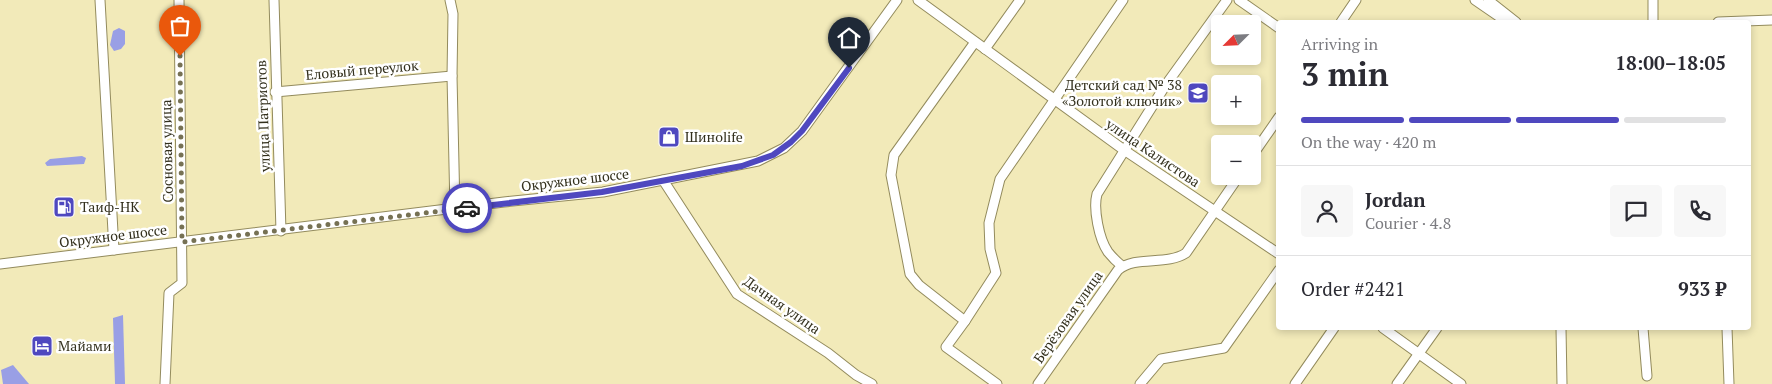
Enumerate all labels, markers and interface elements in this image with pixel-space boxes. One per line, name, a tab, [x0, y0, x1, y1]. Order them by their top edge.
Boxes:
pin	[159, 5, 201, 56]
icon: bag	[166, 12, 194, 40]
north arrow	[1211, 15, 1261, 65]
map controls	[1211, 15, 1261, 185]
pin	[828, 17, 870, 68]
icon: home	[835, 24, 863, 52]
text: Arriving in	[1301, 33, 1378, 55]
text: 18:00–18:05	[1615, 50, 1726, 75]
text: 3 min	[1301, 53, 1389, 95]
street label: Еловый переулок	[305, 55, 420, 84]
street label: улица Патриотов	[251, 60, 274, 173]
place label: Детский сад № 38 «Золотой ключик»	[1062, 75, 1182, 110]
button: +	[1211, 75, 1261, 125]
school or university icon: Детский сад № 38 «Золотой ключик»	[1186, 81, 1210, 105]
street label: Сосновая улица	[156, 99, 177, 203]
street label: улица Калистова	[1102, 113, 1204, 191]
shop icon: Шиноlife	[657, 125, 681, 149]
place label: Шиноlife	[685, 127, 743, 146]
text: On the way · 420 m	[1301, 131, 1436, 153]
button: −	[1211, 135, 1261, 185]
street label: Окружное шоссе	[520, 163, 630, 196]
courier	[442, 183, 492, 233]
button: person	[1301, 185, 1353, 237]
button: chat	[1610, 185, 1662, 237]
button: phone	[1674, 185, 1726, 237]
text: Jordan	[1365, 187, 1426, 212]
icon: car	[453, 194, 481, 222]
fuel station icon: Таиф-НК	[52, 195, 76, 219]
place label: Таиф-НК	[80, 197, 140, 216]
text: Courier · 4.8	[1365, 212, 1451, 234]
street label: Окружное шоссе	[58, 219, 168, 252]
street label: Берёзовая улица	[1029, 267, 1107, 367]
street label: Дачная улица	[740, 271, 824, 338]
text: Order #2421	[1301, 276, 1405, 301]
text: 933 ₽	[1678, 276, 1726, 301]
hotel icon: Майами	[30, 334, 54, 358]
place label: Майами	[58, 336, 112, 355]

